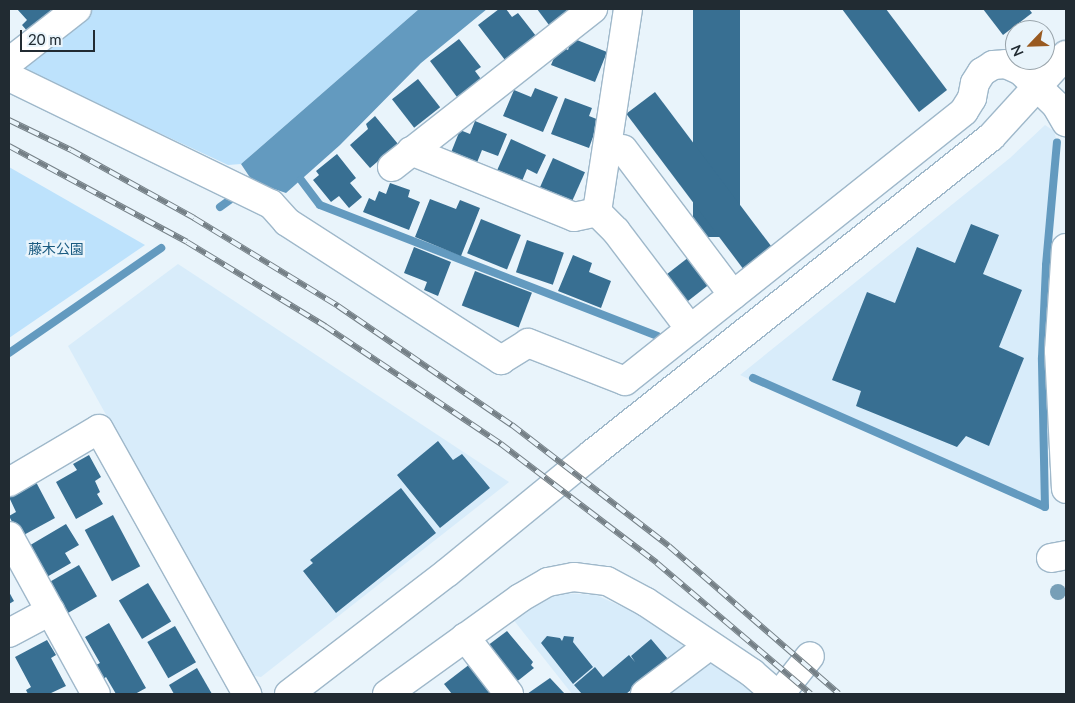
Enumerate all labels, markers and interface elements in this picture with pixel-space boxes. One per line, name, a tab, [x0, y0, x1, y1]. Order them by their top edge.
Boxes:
scale bar	[22, 20, 98, 52]
north arrow	[1005, 20, 1055, 70]
text: 20 m	[28, 30, 62, 48]
text: N	[1007, 43, 1027, 59]
park label: 藤木公園	[28, 241, 84, 257]

